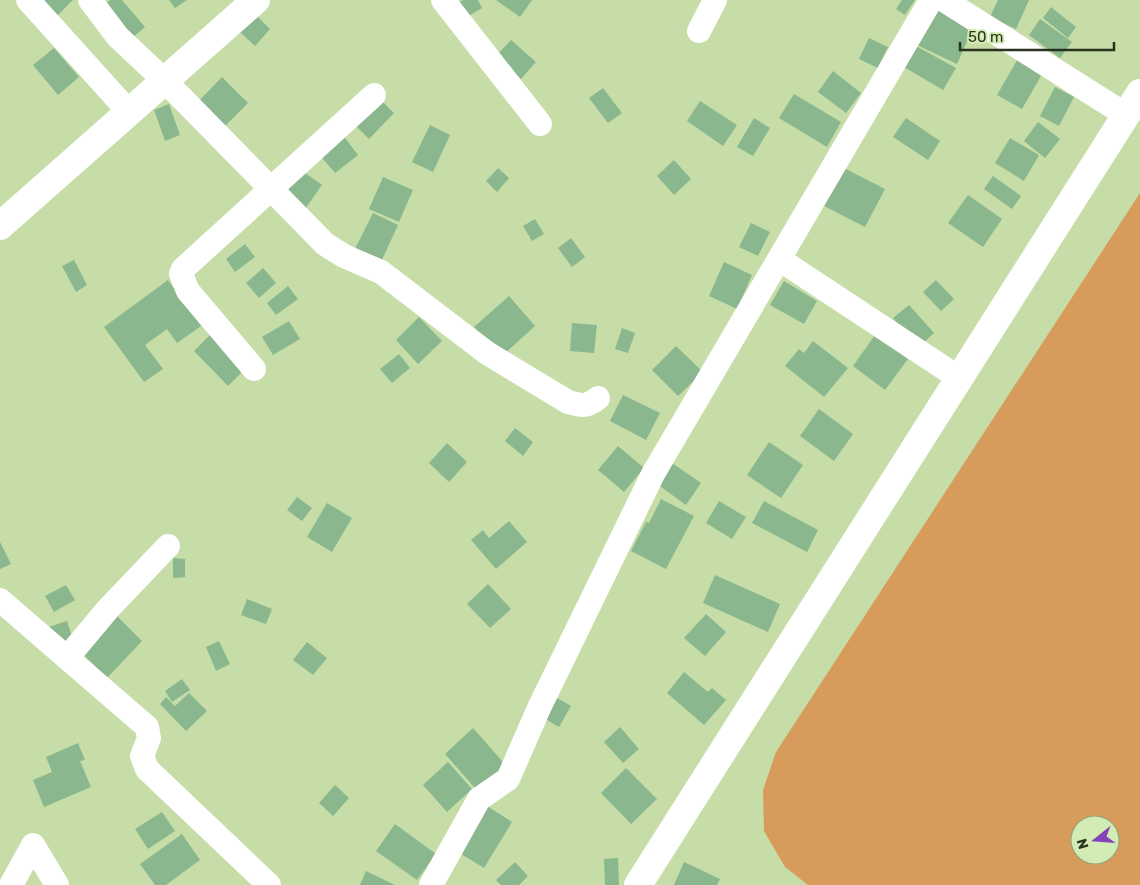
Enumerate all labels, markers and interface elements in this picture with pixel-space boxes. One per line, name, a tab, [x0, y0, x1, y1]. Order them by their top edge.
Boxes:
scale bar	[960, 20, 1114, 52]
text: 50 m	[968, 28, 1003, 46]
north arrow	[1070, 815, 1120, 865]
text: N	[1073, 836, 1093, 851]

